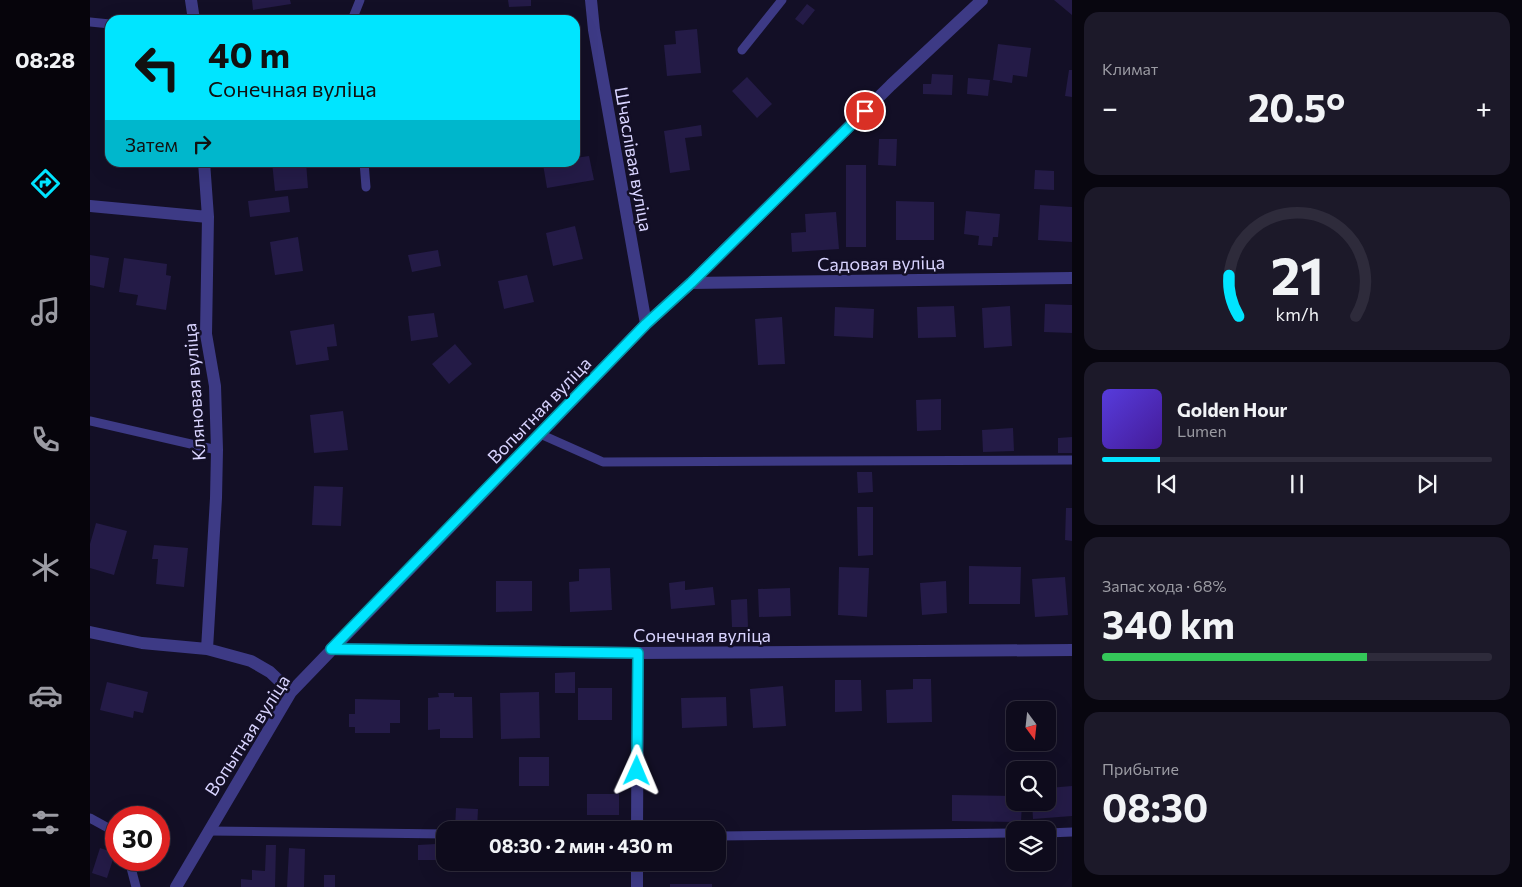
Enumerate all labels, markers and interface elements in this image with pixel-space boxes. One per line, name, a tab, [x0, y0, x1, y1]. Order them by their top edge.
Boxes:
text: 40 m	[208, 32, 290, 75]
icon: left	[125, 35, 190, 100]
text: 08:28	[15, 46, 75, 73]
text: Климат	[1102, 59, 1158, 78]
text: Сонечная вуліца	[208, 75, 377, 102]
text: 20.5°	[1248, 83, 1345, 130]
street label: Шчаслівая вуліца	[610, 85, 658, 233]
pin	[844, 90, 886, 132]
text: −	[1102, 90, 1118, 124]
text: +	[1476, 90, 1492, 124]
icon: arrive	[851, 97, 879, 125]
icon: right	[188, 130, 216, 158]
text: Затем	[125, 133, 178, 156]
icon: directions	[28, 166, 63, 201]
text: 21	[1270, 242, 1324, 306]
street label: Садовая вуліца	[817, 251, 945, 275]
icon: music	[28, 294, 63, 329]
text: km/h	[1275, 303, 1319, 325]
street label: Кляновая вуліца	[178, 323, 210, 461]
street label: Вопытная вуліца	[483, 352, 595, 468]
text: Golden Hour	[1177, 398, 1287, 421]
text: Lumen	[1177, 421, 1227, 440]
icon: phone	[28, 422, 63, 457]
icon: previous	[1153, 470, 1181, 498]
icon: pause	[1283, 470, 1311, 498]
icon: next	[1413, 470, 1441, 498]
icon: climate	[28, 550, 63, 585]
text: Запас хода · 68%	[1102, 576, 1227, 595]
text: 340 km	[1102, 600, 1235, 647]
street label: Сонечная вуліца	[633, 624, 771, 646]
street label: Вопытная вуліца	[200, 670, 294, 800]
icon: car	[28, 678, 63, 713]
north arrow	[1006, 701, 1056, 751]
map controls	[1006, 701, 1056, 871]
position arrow	[610, 744, 662, 796]
text: Прибытие	[1102, 759, 1179, 778]
button: search	[1006, 761, 1056, 811]
text: 08:30	[1102, 783, 1208, 830]
icon: filters	[28, 805, 63, 840]
speed limit sign: 30	[105, 806, 170, 871]
button: layers	[1006, 821, 1056, 871]
text: 08:30 · 2 мин · 430 m	[489, 834, 673, 857]

